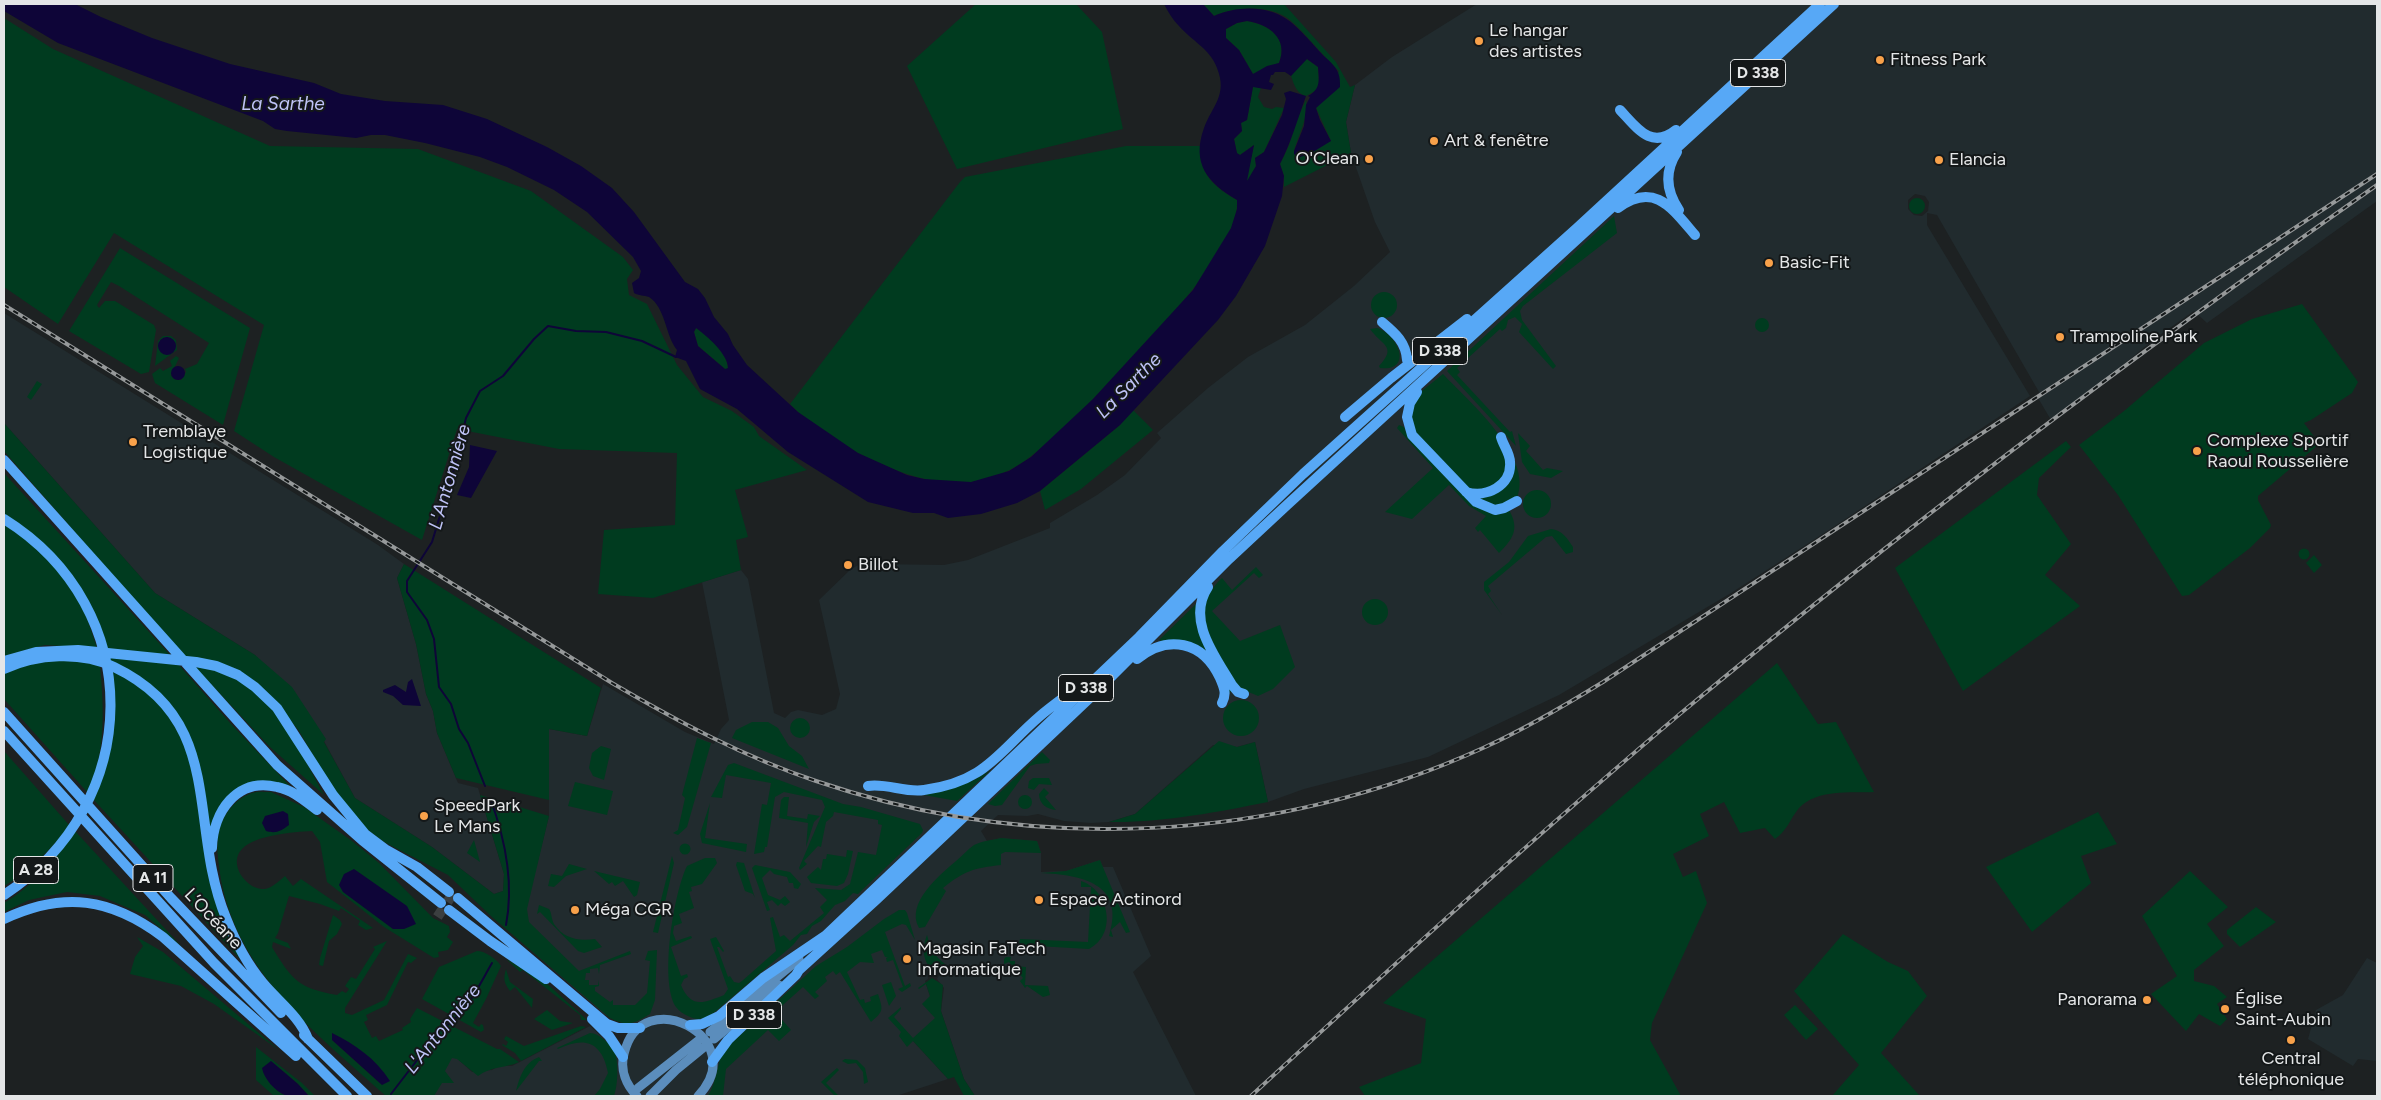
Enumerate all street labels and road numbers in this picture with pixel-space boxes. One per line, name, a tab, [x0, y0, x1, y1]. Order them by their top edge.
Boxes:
road number: D 338	[1730, 59, 1786, 86]
road number: D 338	[1412, 338, 1468, 364]
road number: D 338	[1058, 674, 1114, 701]
road number: A 28	[14, 856, 58, 884]
road number: A 11	[133, 864, 173, 891]
street label: L’Océane	[179, 884, 247, 954]
road number: D 338	[726, 1002, 782, 1028]

